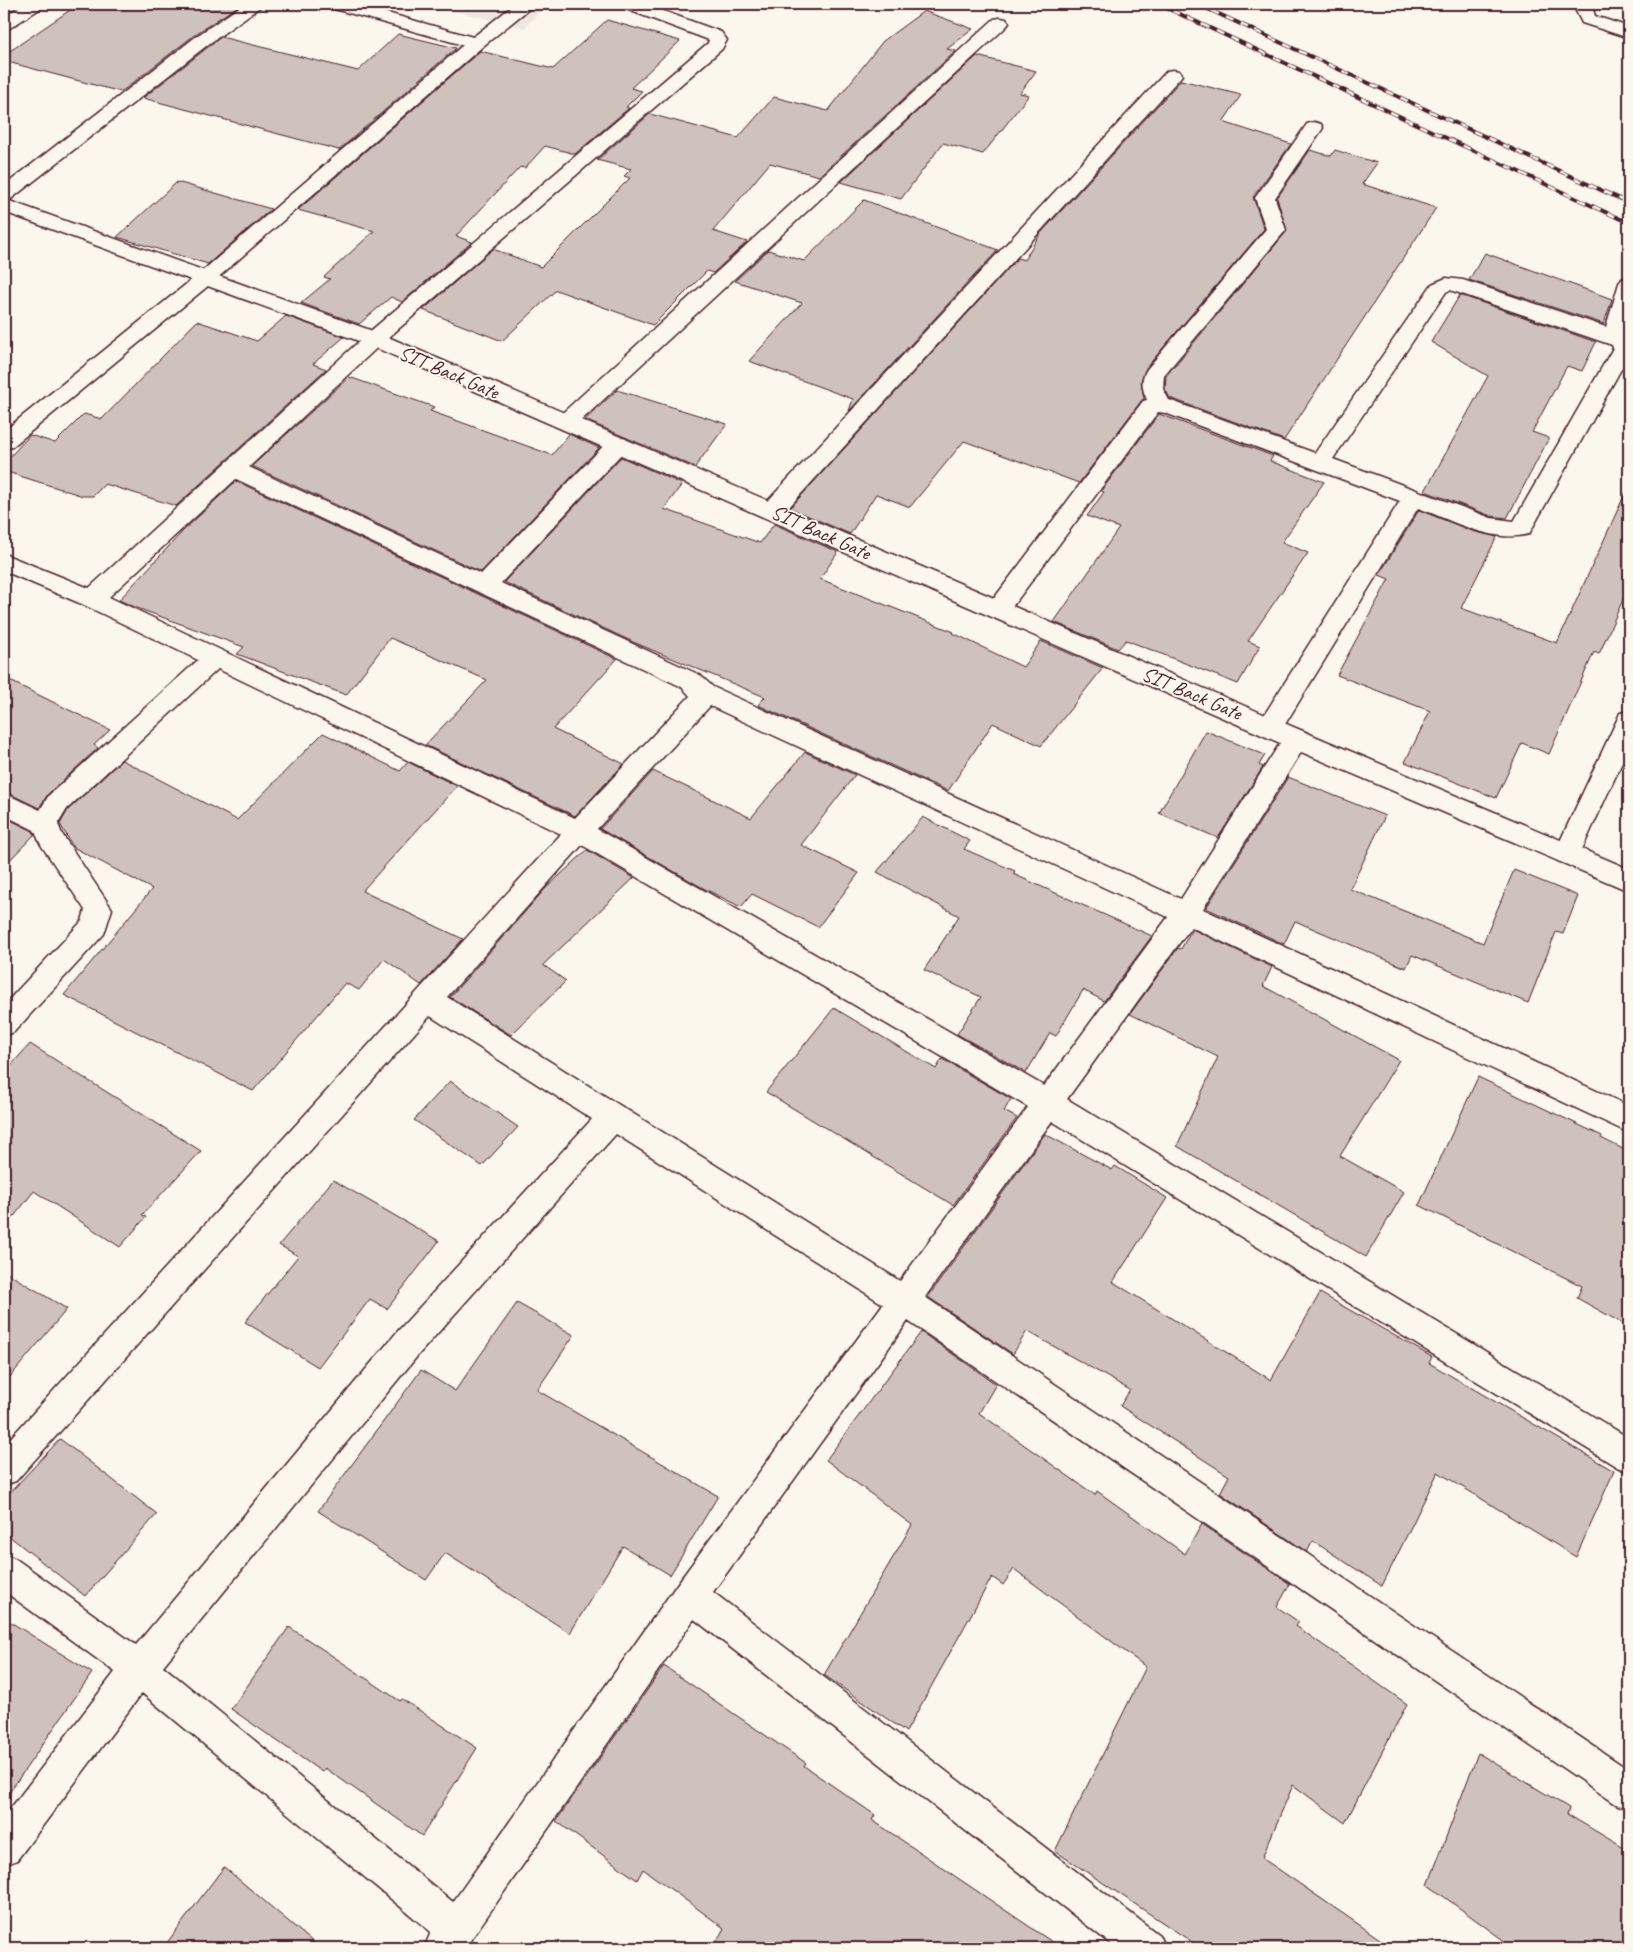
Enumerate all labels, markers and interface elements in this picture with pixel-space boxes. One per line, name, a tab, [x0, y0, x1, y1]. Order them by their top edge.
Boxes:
street label: SIT Back Gate	[395, 339, 504, 405]
street label: SIT Back Gate	[767, 499, 876, 566]
street label: SIT Back Gate	[1138, 660, 1247, 726]

